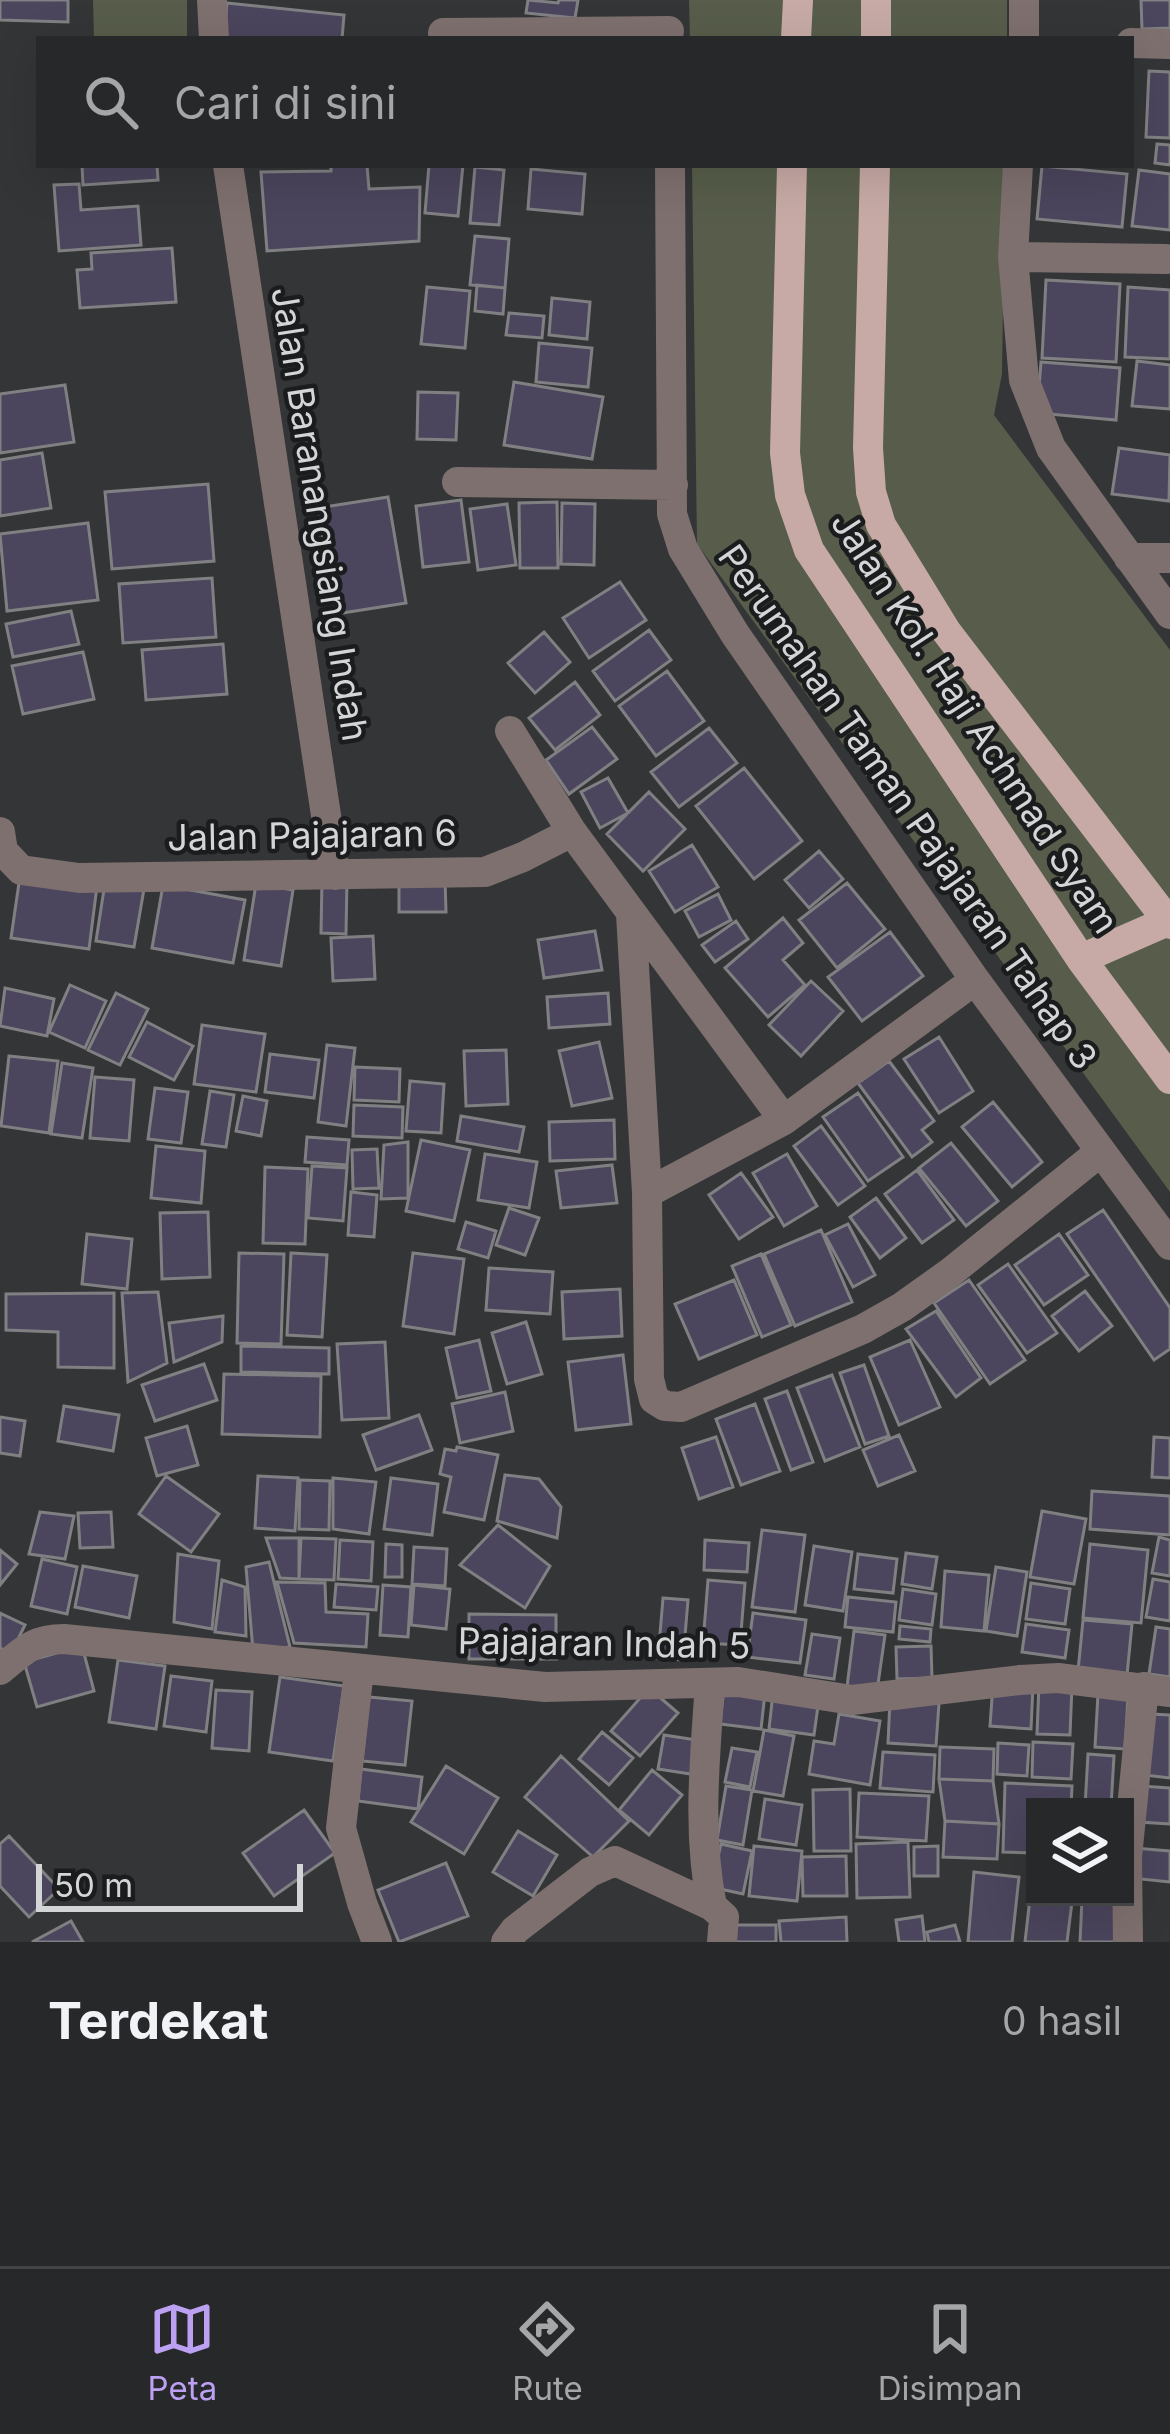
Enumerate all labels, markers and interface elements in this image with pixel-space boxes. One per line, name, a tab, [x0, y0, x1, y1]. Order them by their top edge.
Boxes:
search box	[36, 36, 1134, 168]
icon: search	[78, 69, 144, 135]
text: Cari di sini	[174, 75, 397, 130]
street label: Jalan Baranangsiang Indah	[262, 284, 378, 744]
street label: Jalan Kol. Haji Achmad Syam	[822, 503, 1128, 941]
street label: Perumahan Taman Pajajaran Tahap 3	[709, 536, 1107, 1078]
street label: Jalan Pajajaran 6	[167, 810, 457, 860]
street label: Pajajaran Indah 5	[457, 1618, 751, 1668]
map controls	[1026, 1798, 1134, 1906]
button: layers	[1026, 1798, 1134, 1906]
scale bar	[36, 1858, 303, 1911]
text: 50 m	[54, 1865, 133, 1905]
text: Terdekat	[48, 1990, 268, 2051]
text: 0 hasil	[1002, 1997, 1122, 2044]
tab: Peta	[148, 2296, 217, 2408]
tab: Rute	[512, 2296, 583, 2408]
tab: Disimpan	[878, 2296, 1022, 2408]

